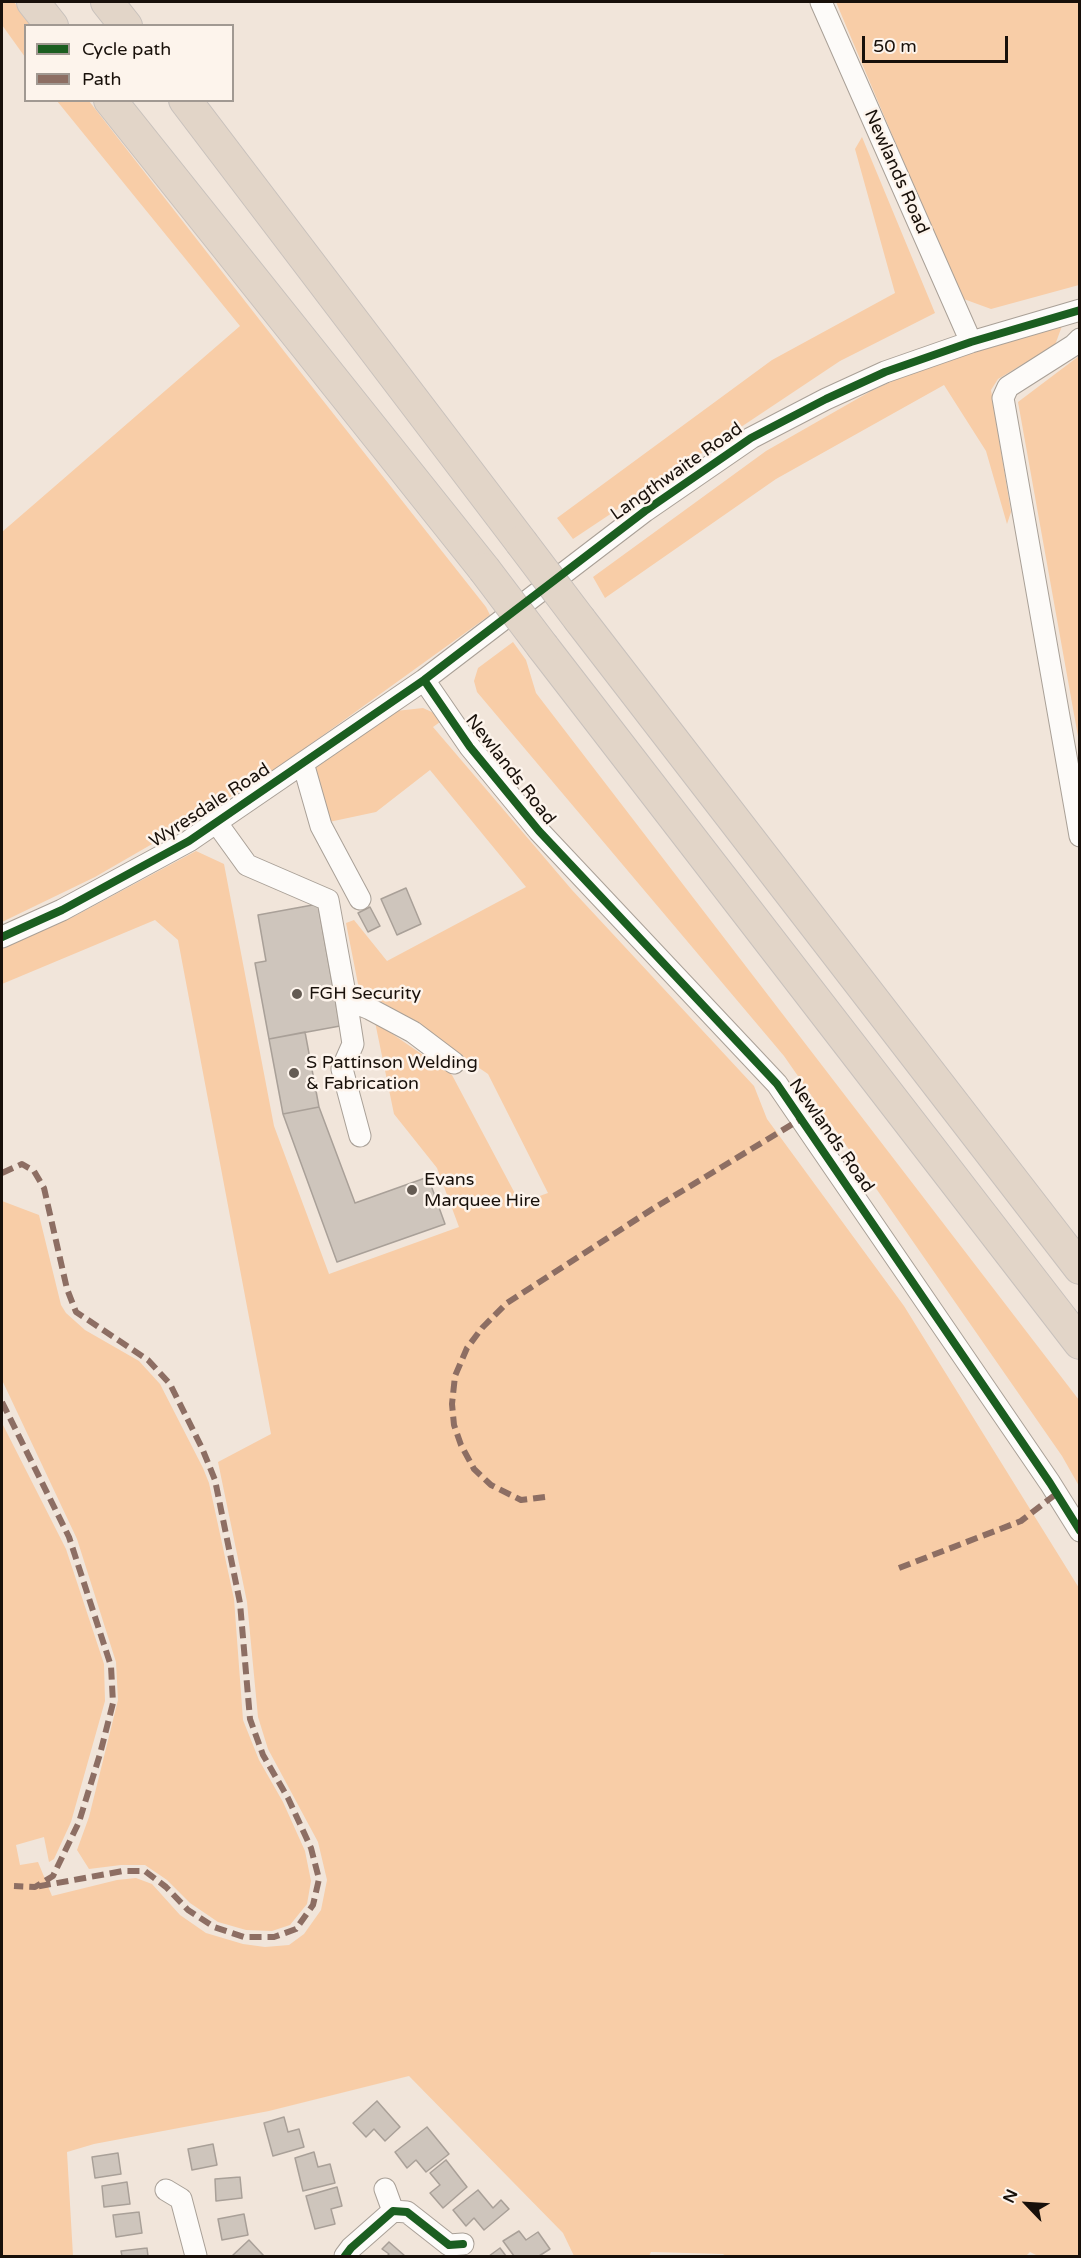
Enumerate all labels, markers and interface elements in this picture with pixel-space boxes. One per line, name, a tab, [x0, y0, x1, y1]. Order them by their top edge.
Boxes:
legend	[24, 24, 234, 102]
scale bar	[865, 24, 1010, 62]
text: 50 m	[873, 35, 917, 57]
text: Cycle path	[82, 38, 171, 60]
text: Path	[82, 68, 121, 90]
street label: Newlands Road	[859, 106, 933, 238]
street label: Langthwaite Road	[607, 418, 747, 526]
street label: Newlands Road	[460, 711, 560, 829]
street label: Wyresdale Road	[146, 759, 274, 853]
place label: FGH Security	[309, 983, 421, 1005]
marker: FGH Security	[290, 987, 304, 1001]
place label: S Pattinson Welding & Fabrication	[306, 1052, 478, 1094]
marker: S Pattinson Welding & Fabrication	[287, 1066, 301, 1080]
street label: Newlands Road	[784, 1075, 878, 1197]
place label: Evans Marquee Hire	[424, 1169, 540, 1212]
marker: Evans Marquee Hire	[405, 1183, 419, 1197]
north arrow	[997, 2174, 1057, 2234]
text: N	[999, 2186, 1022, 2206]

